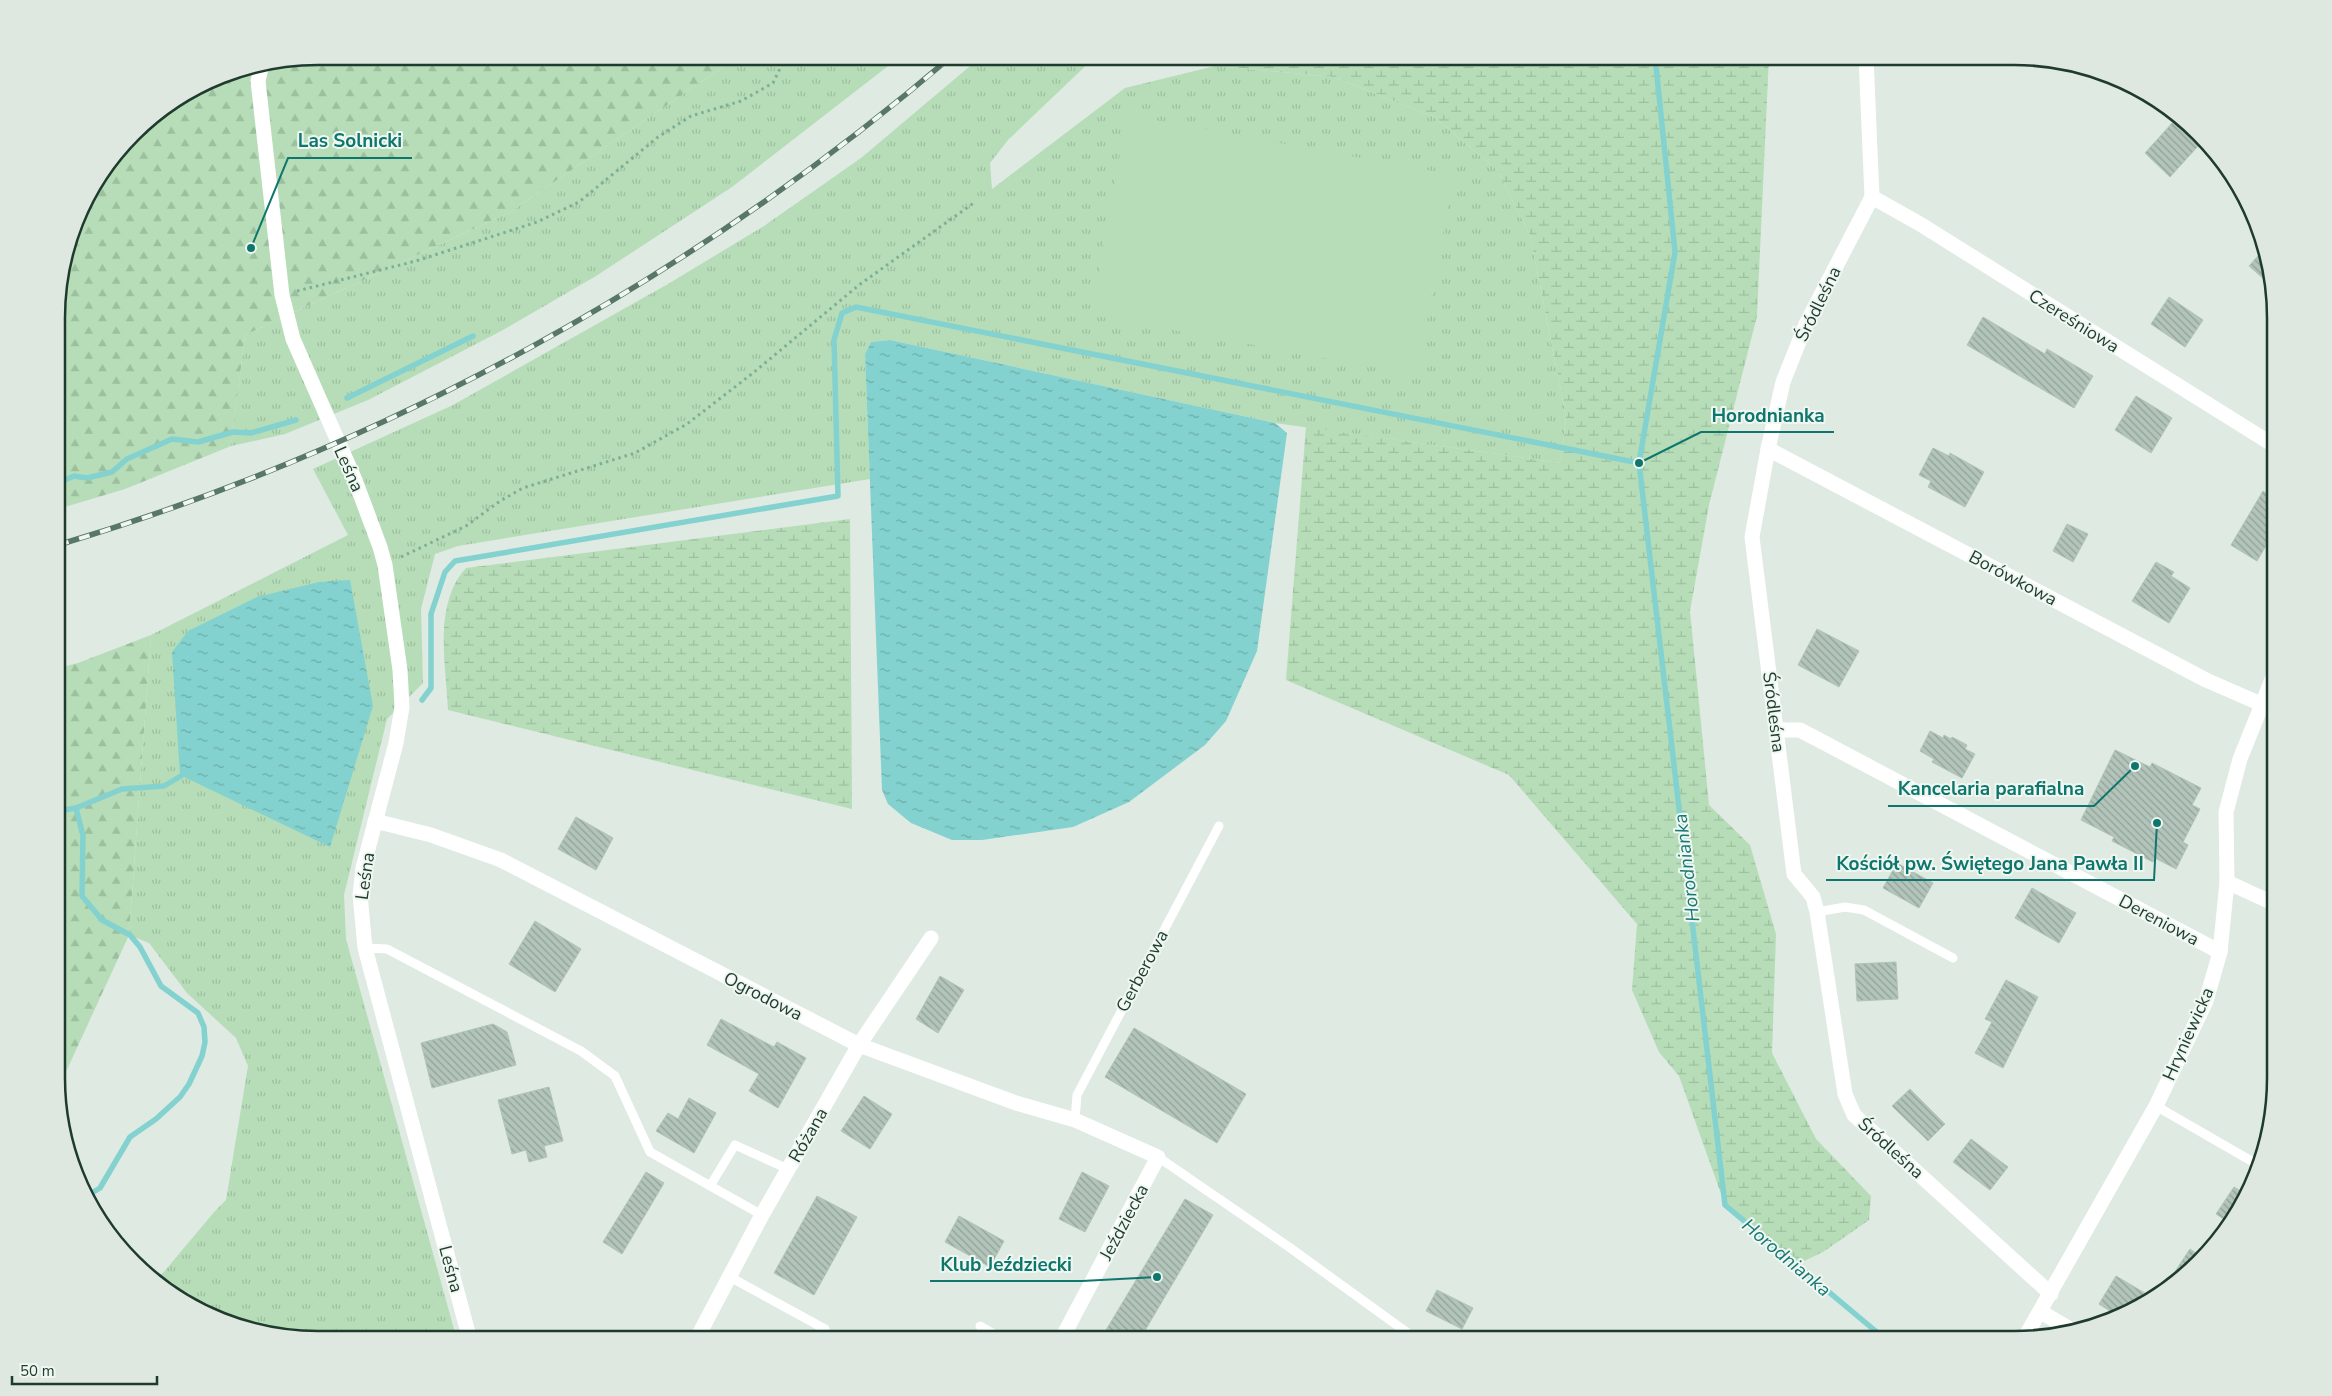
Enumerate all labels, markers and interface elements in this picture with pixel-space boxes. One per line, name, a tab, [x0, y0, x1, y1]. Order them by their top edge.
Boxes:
callout: Las Solnicki	[288, 124, 412, 158]
text: Las Solnicki	[298, 128, 402, 154]
street label: Śródleśna	[1789, 262, 1847, 346]
street label: Czereśniowa	[2024, 284, 2124, 358]
callout: Horodnianka	[1701, 398, 1834, 432]
text: Horodnianka	[1711, 403, 1825, 429]
street label: Leśna	[328, 442, 370, 496]
street label: Borówkowa	[1965, 545, 2061, 611]
street label: Śródleśna	[1757, 670, 1791, 754]
callout: Kancelaria parafialna	[1888, 772, 2094, 806]
text: Kancelaria parafialna	[1898, 776, 2084, 802]
water label: Horodnianka	[1667, 812, 1707, 924]
callout: Kościół pw. Świętego Jana Pawła II	[1826, 846, 2154, 880]
street label: Leśna	[350, 851, 380, 901]
text: Kościół pw. Świętego Jana Pawła II	[1836, 851, 2144, 877]
street label: Dereniowa	[2115, 889, 2203, 951]
street label: Gerberowa	[1110, 926, 1174, 1016]
street label: Ogrodowa	[719, 966, 807, 1026]
street label: Hryniewicka	[2157, 983, 2219, 1085]
street label: Różana	[783, 1103, 833, 1167]
street label: Śródleśna	[1853, 1112, 1929, 1184]
street label: Jeździecka	[1093, 1180, 1154, 1265]
water label: Horodnianka	[1736, 1213, 1836, 1303]
street label: Leśna	[433, 1243, 469, 1295]
callout: Klub Jeździecki	[930, 1247, 1082, 1281]
text: Klub Jeździecki	[940, 1252, 1072, 1278]
scale bar	[12, 1354, 158, 1386]
text: 50 m	[20, 1361, 55, 1381]

